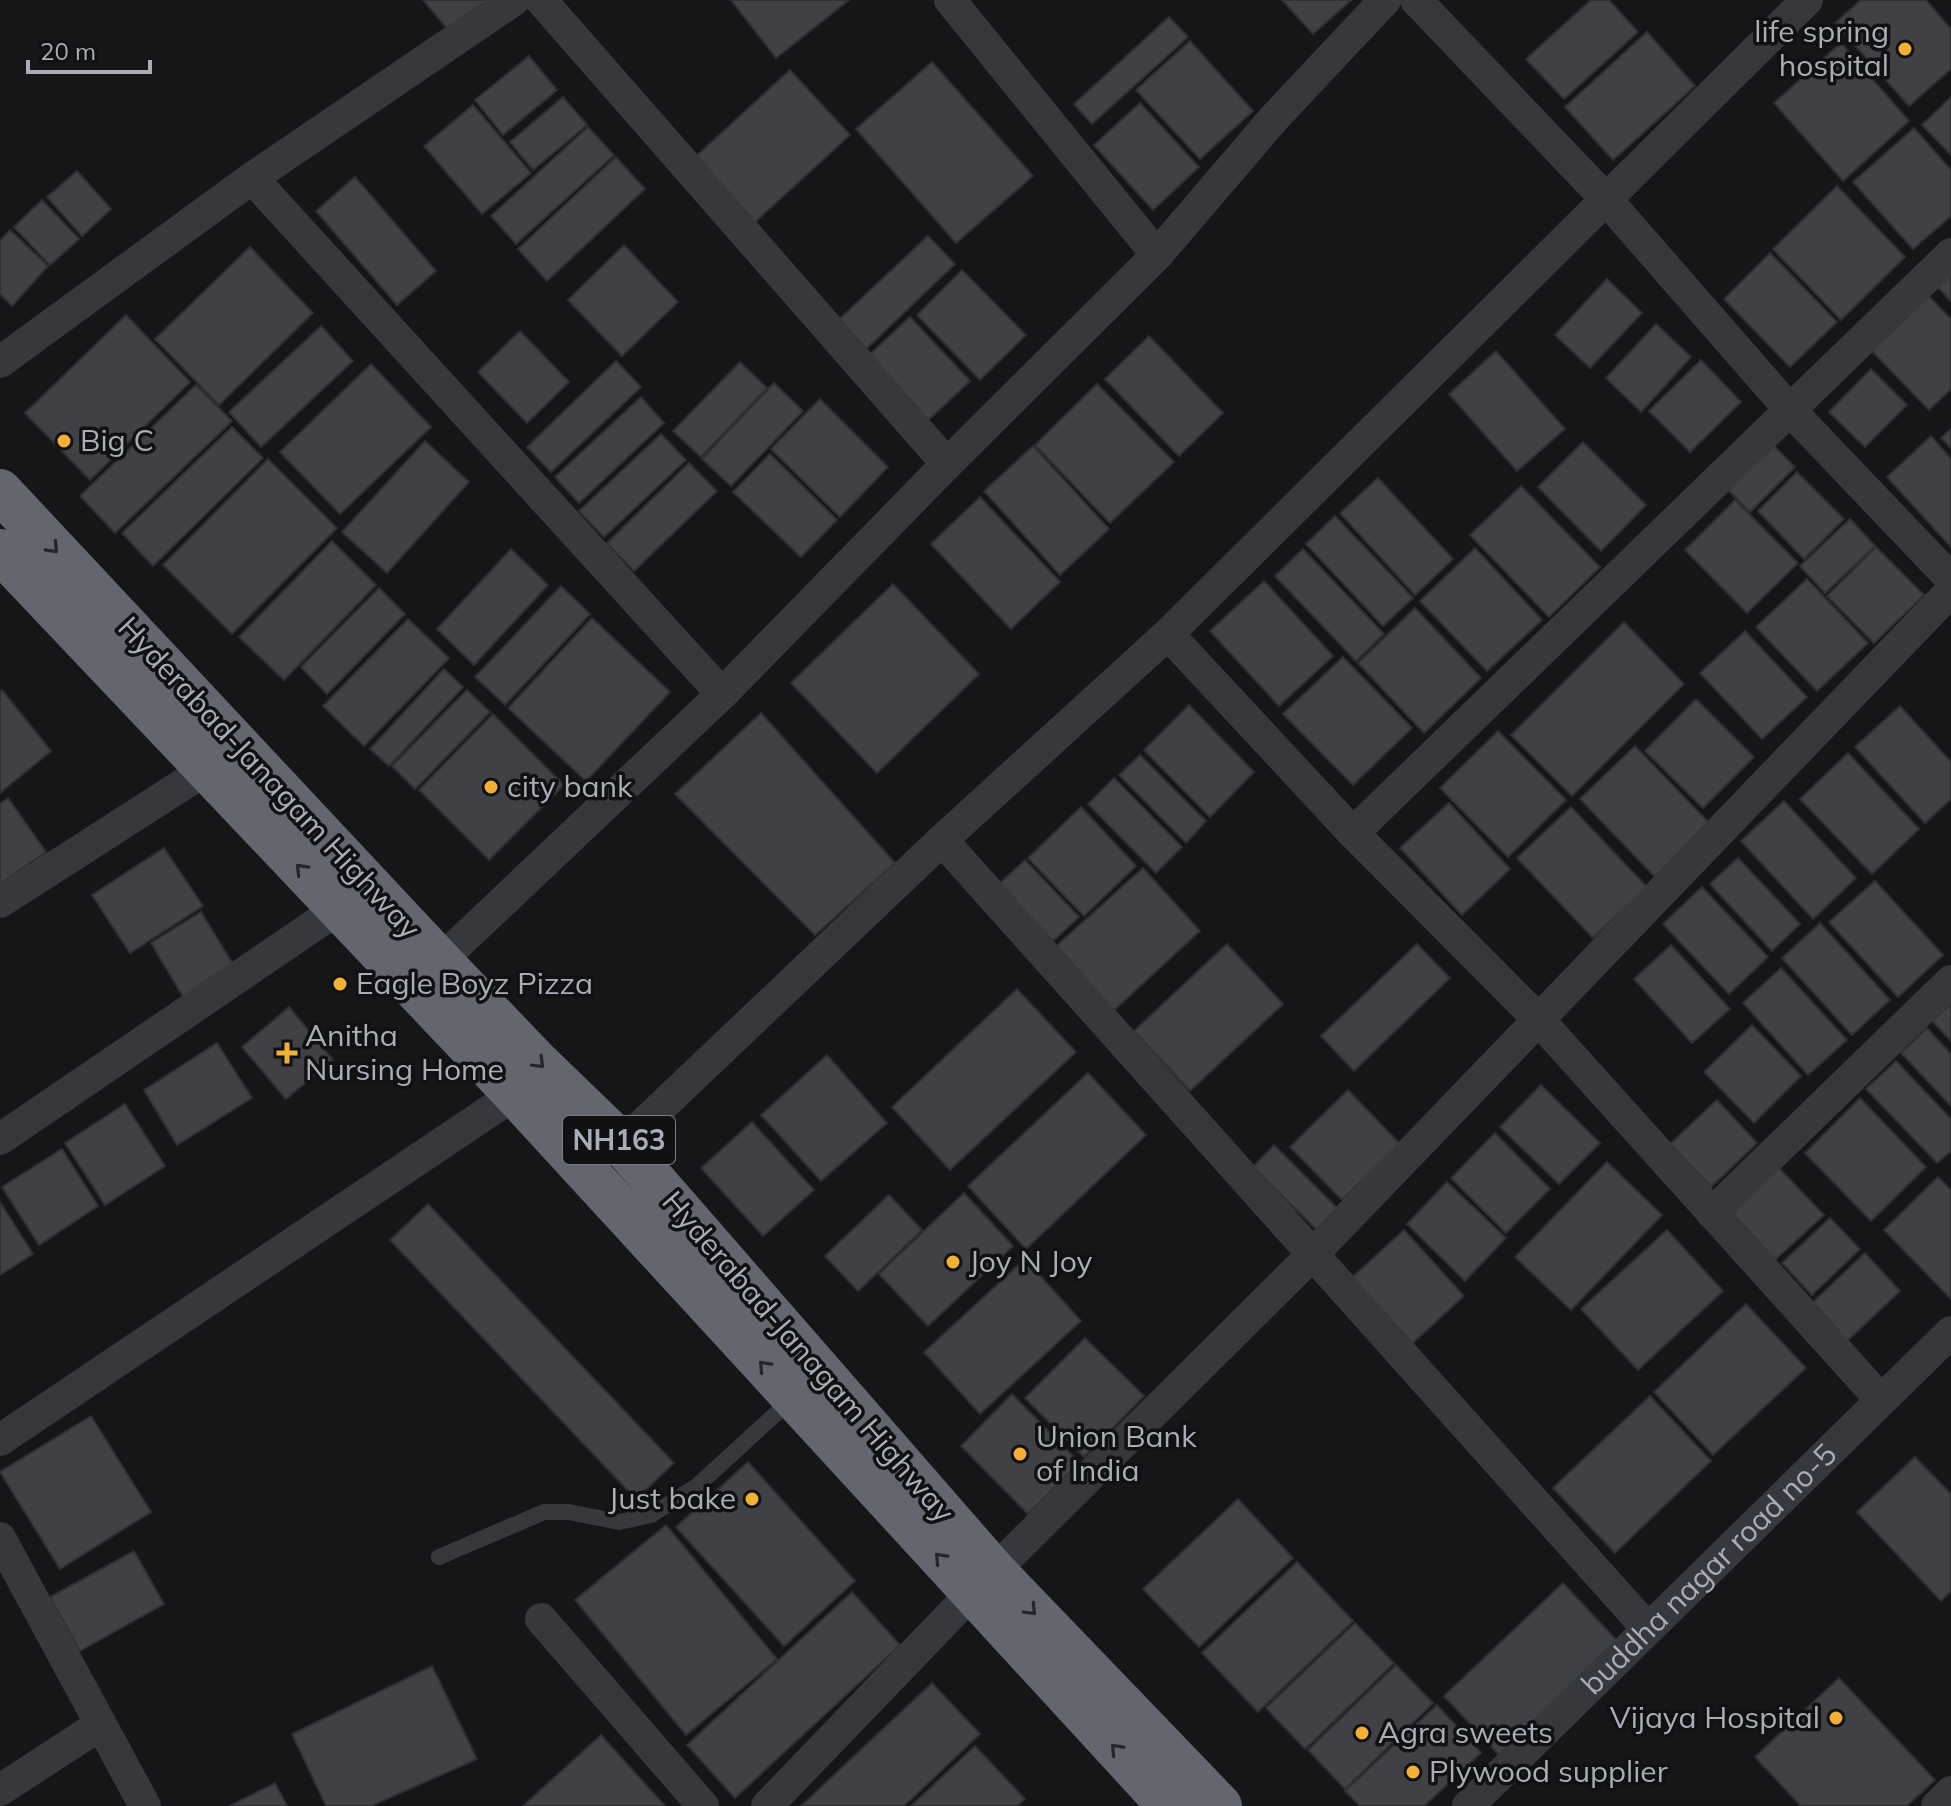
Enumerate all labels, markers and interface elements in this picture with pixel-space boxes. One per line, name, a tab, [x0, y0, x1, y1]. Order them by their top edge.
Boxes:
place label: life spring hospital	[1754, 12, 1889, 84]
scale bar	[28, 24, 150, 74]
text: 20 m	[40, 36, 96, 66]
marker: life spring hospital	[1896, 40, 1914, 58]
place label: Big C	[80, 421, 154, 459]
marker: Big C	[55, 432, 73, 450]
one-way arrow	[44, 539, 59, 553]
street label: Hyderabad-Janagam Highway	[110, 608, 429, 946]
place label: city bank	[507, 767, 633, 805]
marker: city bank	[482, 778, 500, 796]
one-way arrow	[296, 863, 310, 878]
place label: Eagle Boyz Pizza	[356, 964, 593, 1002]
marker: Eagle Boyz Pizza	[331, 975, 349, 993]
place label: Anitha Nursing Home	[305, 1016, 504, 1088]
marker: Anitha Nursing Home	[276, 1042, 298, 1064]
one-way arrow	[530, 1054, 544, 1068]
road number: NH163	[563, 1116, 675, 1164]
street label: Hyderabad-Janagam Highway	[654, 1183, 963, 1530]
place label: Joy N Joy	[969, 1242, 1093, 1280]
marker: Joy N Joy	[944, 1253, 962, 1271]
one-way arrow	[759, 1361, 774, 1375]
place label: Union Bank of India	[1036, 1417, 1197, 1489]
street label: buddha nagar road no-5	[1573, 1435, 1844, 1702]
marker: Union Bank of India	[1011, 1445, 1029, 1463]
place label: Just bake	[608, 1479, 736, 1517]
marker: Just bake	[743, 1490, 761, 1508]
one-way arrow	[935, 1552, 949, 1567]
one-way arrow	[1022, 1600, 1036, 1615]
place label: Vijaya Hospital	[1610, 1698, 1820, 1736]
marker: Vijaya Hospital	[1827, 1709, 1845, 1727]
place label: Agra sweets	[1378, 1713, 1553, 1751]
marker: Agra sweets	[1353, 1724, 1371, 1742]
one-way arrow	[1112, 1743, 1126, 1758]
place label: Plywood supplier	[1429, 1752, 1668, 1790]
marker: Plywood supplier	[1404, 1763, 1422, 1781]

